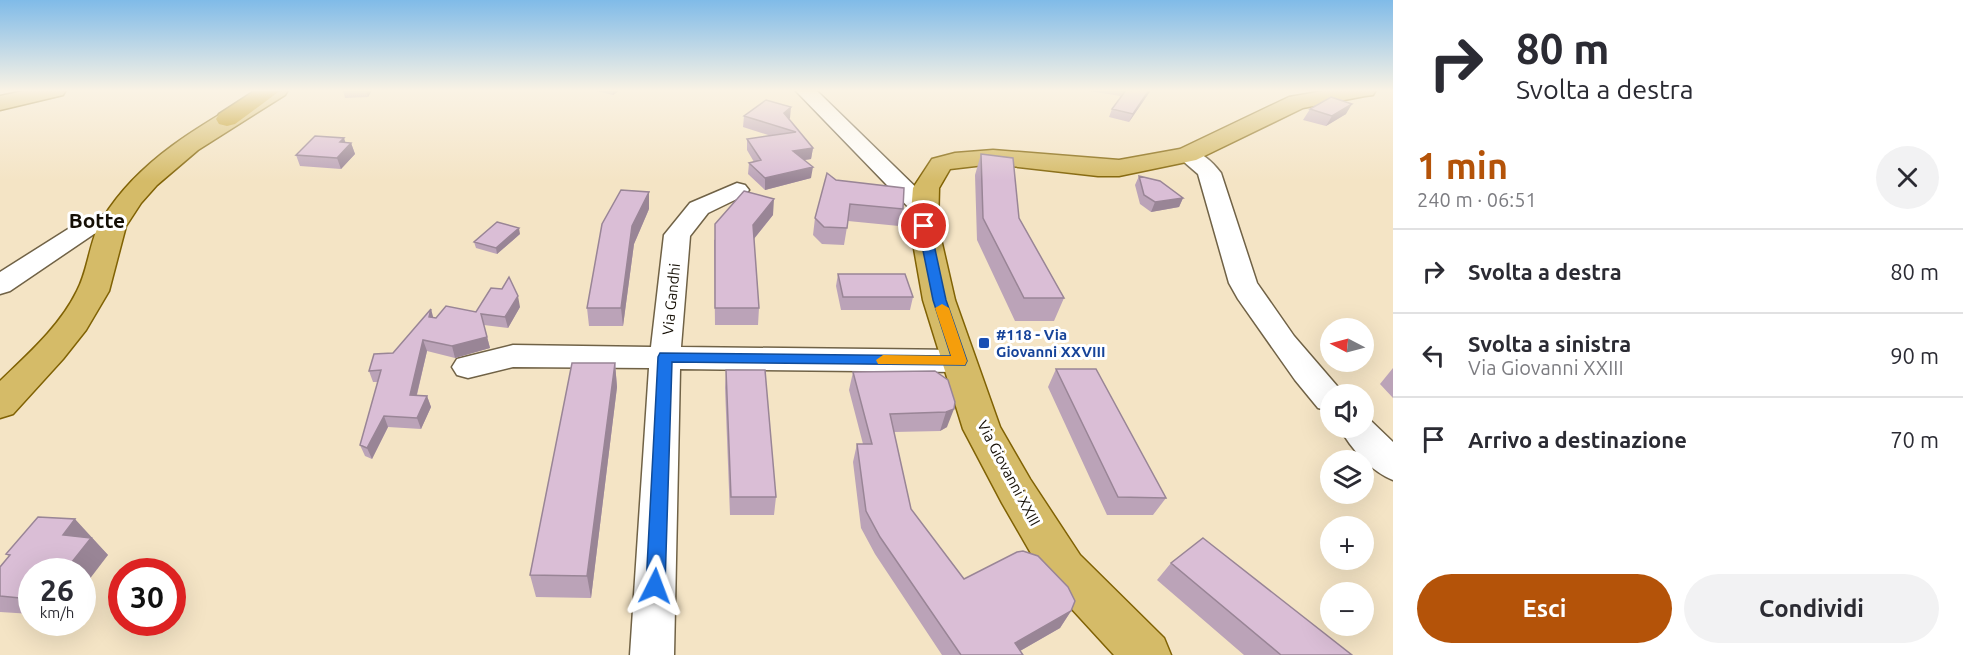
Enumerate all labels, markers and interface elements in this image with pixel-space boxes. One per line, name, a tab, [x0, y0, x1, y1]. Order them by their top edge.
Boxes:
icon: right	[1417, 24, 1495, 102]
text: 80 m	[1516, 25, 1610, 72]
text: Svolta a destra	[1516, 74, 1694, 104]
text: 1 min	[1417, 145, 1508, 186]
button: close	[1876, 146, 1939, 209]
text: 240 m · 06:51	[1417, 188, 1537, 211]
pin	[898, 200, 949, 251]
district label: Botte	[69, 208, 125, 232]
icon: arrive	[907, 209, 940, 242]
icon: right	[1417, 255, 1450, 288]
text: Svolta a destra	[1468, 259, 1622, 284]
text: 80 m	[1890, 259, 1939, 284]
street label: Via Gandhi	[659, 262, 683, 336]
north arrow	[1320, 318, 1374, 372]
map controls	[1320, 318, 1374, 636]
place label: #118 - Via Giovanni XXVIII	[996, 326, 1106, 360]
text: Svolta a sinistra	[1468, 331, 1631, 356]
marker: #118 - Via Giovanni XXVIII	[977, 336, 991, 350]
icon: left	[1417, 339, 1450, 372]
text: 90 m	[1890, 343, 1939, 368]
text: Via Giovanni XXIII	[1468, 356, 1624, 379]
button: sound	[1320, 384, 1374, 438]
street label: Via Giovanni XXIII	[974, 418, 1044, 528]
icon: arrive	[1417, 423, 1450, 456]
text: Arrivo a destinazione	[1468, 427, 1687, 452]
text: 70 m	[1890, 427, 1939, 452]
button: layers	[1320, 450, 1374, 504]
button: +	[1320, 516, 1374, 570]
position arrow	[623, 554, 687, 618]
speed limit sign: 30	[108, 558, 186, 636]
text: 26	[40, 573, 74, 607]
button: Esci	[1417, 574, 1672, 643]
button: Condividi	[1684, 574, 1939, 643]
button: −	[1320, 582, 1374, 636]
text: km/h	[40, 604, 74, 621]

